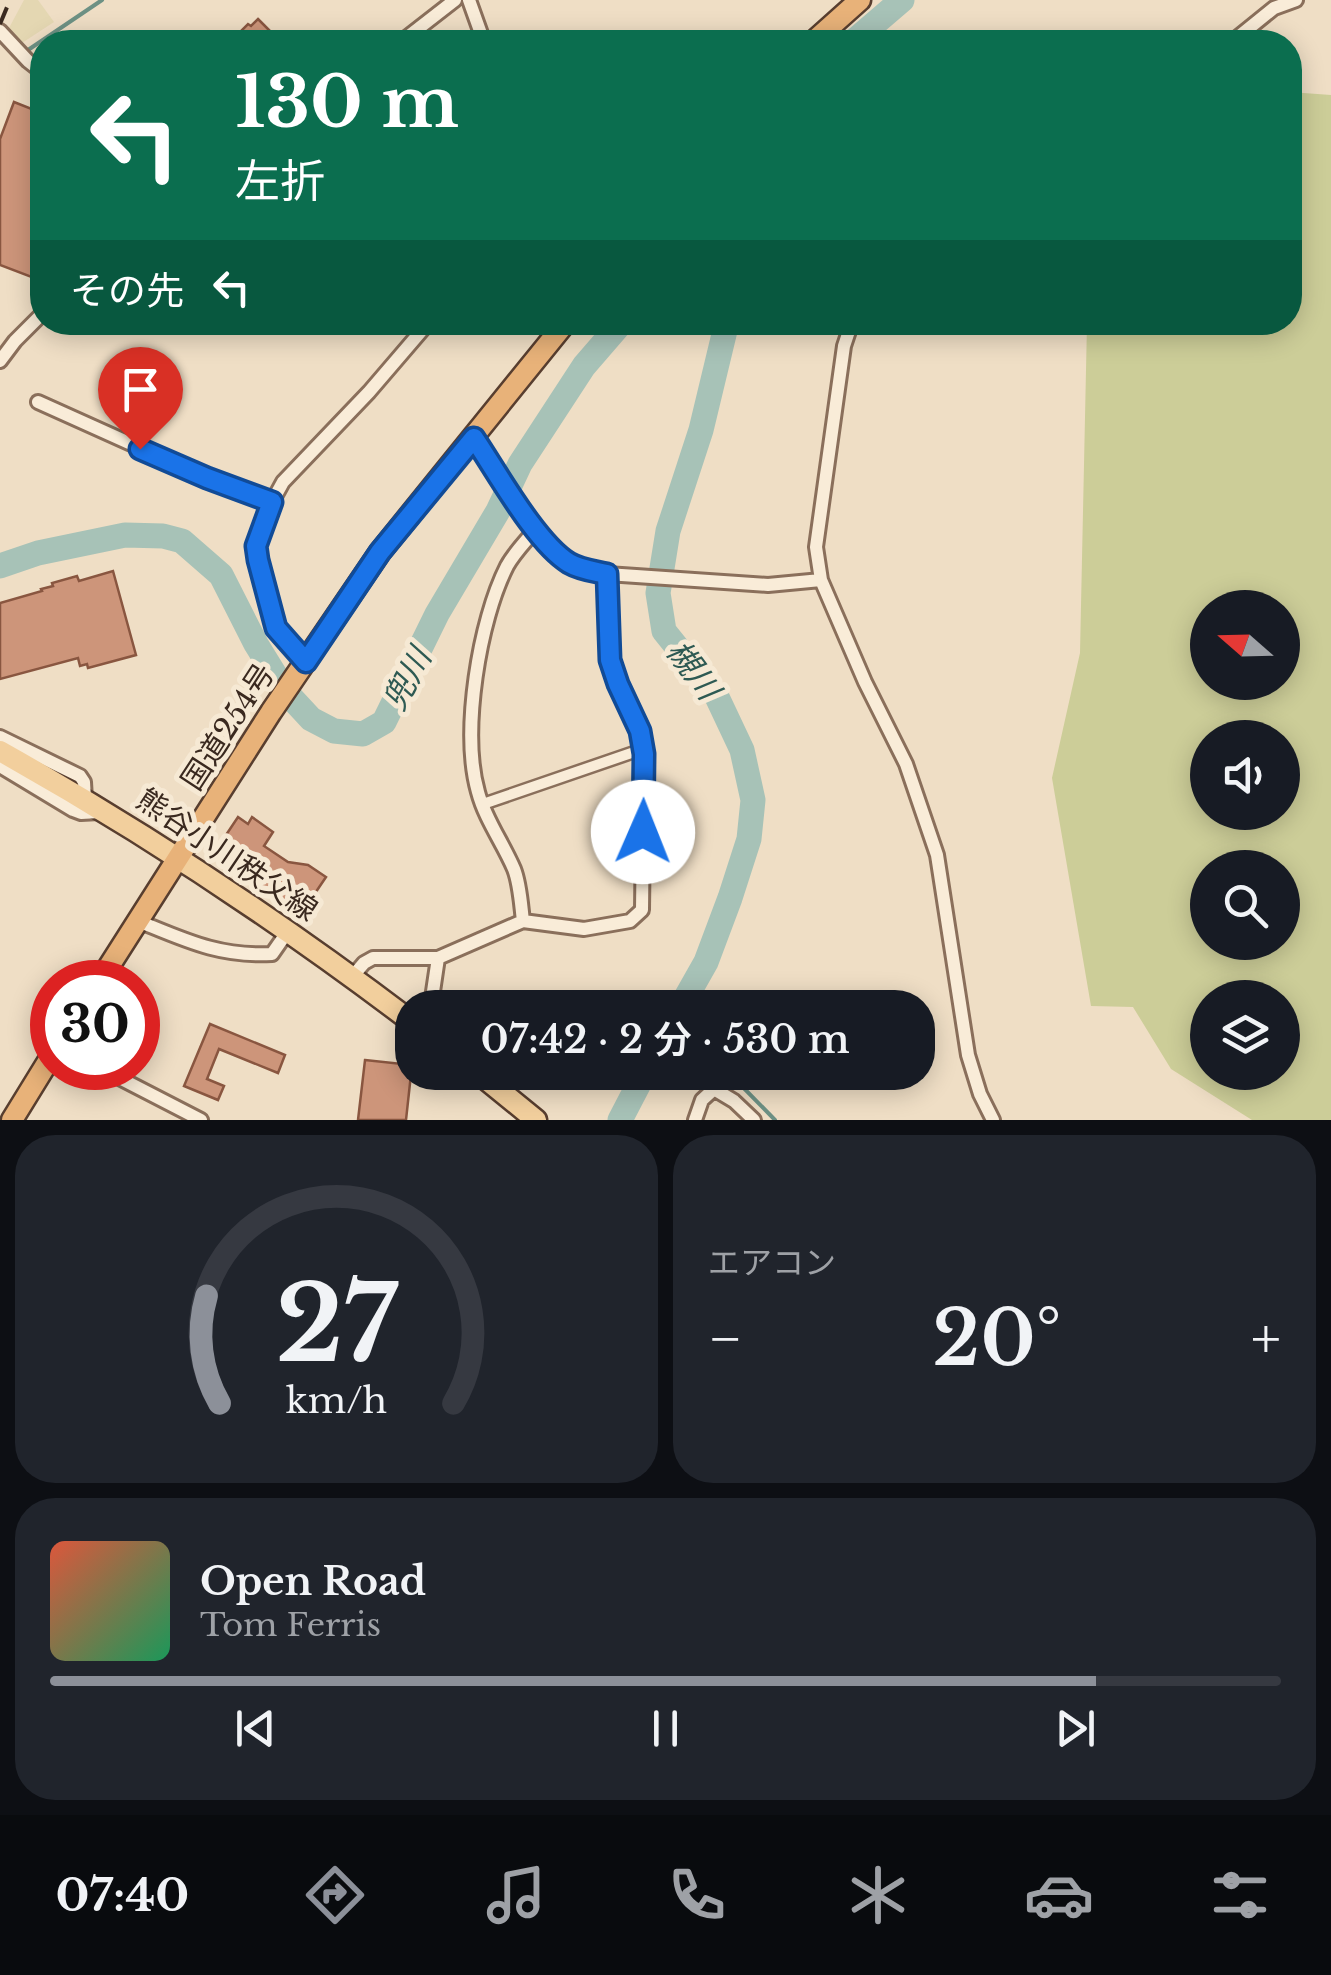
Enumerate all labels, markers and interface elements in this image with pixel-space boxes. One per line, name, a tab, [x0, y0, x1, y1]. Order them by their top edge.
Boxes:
text: 130 m	[235, 59, 459, 146]
icon: left	[70, 70, 200, 200]
text: 左折	[235, 153, 325, 209]
icon: left	[204, 260, 259, 315]
text: その先	[70, 267, 184, 314]
pin	[98, 347, 183, 450]
icon: arrive	[113, 362, 168, 417]
north arrow	[1190, 590, 1300, 700]
map controls	[1190, 590, 1300, 1090]
water label: 槻川	[658, 632, 730, 710]
water label: 兜川	[374, 639, 441, 717]
street label: 国道254号	[173, 657, 282, 797]
button: sound	[1190, 720, 1300, 830]
position arrow	[591, 780, 695, 884]
street label: 熊谷小川秩父線	[130, 781, 325, 929]
button: search	[1190, 850, 1300, 960]
speed limit sign: 30	[30, 960, 160, 1090]
button: layers	[1190, 980, 1300, 1090]
text: 07:42 · 2 分 · 530 m	[480, 1016, 850, 1063]
text: エアコン	[708, 1243, 836, 1283]
text: 27	[276, 1260, 399, 1389]
text: 20°	[932, 1292, 1061, 1385]
text: −	[708, 1305, 743, 1373]
text: +	[1251, 1305, 1281, 1373]
text: km/h	[286, 1378, 387, 1423]
text: Open Road	[200, 1558, 426, 1605]
text: Tom Ferris	[200, 1605, 381, 1645]
icon: previous	[228, 1701, 283, 1756]
icon: pause	[638, 1701, 693, 1756]
icon: next	[1048, 1701, 1103, 1756]
icon: directions	[300, 1860, 370, 1930]
icon: music	[481, 1860, 551, 1930]
icon: phone	[662, 1860, 732, 1930]
icon: climate	[843, 1860, 913, 1930]
icon: car	[1024, 1860, 1094, 1930]
icon: filters	[1205, 1860, 1275, 1930]
text: 07:40	[56, 1867, 189, 1923]

